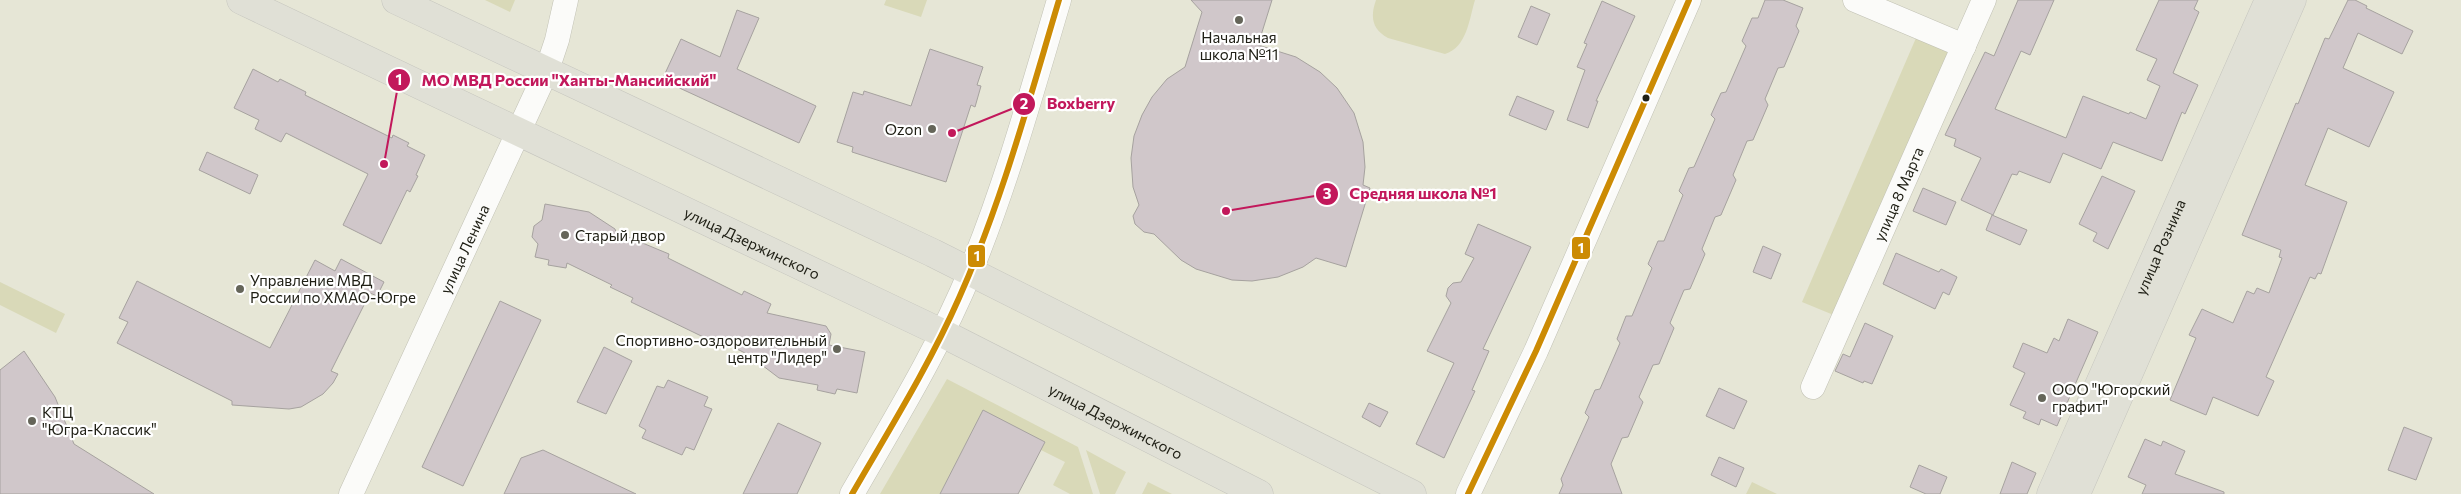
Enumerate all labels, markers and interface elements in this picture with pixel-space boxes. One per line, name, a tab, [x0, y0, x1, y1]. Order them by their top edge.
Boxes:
marker: Начальная школа №11	[1233, 14, 1245, 26]
place label: Начальная школа №11	[1200, 28, 1278, 63]
callout: МО МВД России "Ханты-Мансийский"	[386, 65, 726, 96]
text: 1	[396, 70, 402, 88]
text: МО МВД России "Ханты-Мансийский"	[422, 70, 716, 89]
callout: Boxberry	[1012, 88, 1126, 119]
text: Boxberry	[1047, 93, 1116, 112]
unlabelled marker	[1641, 93, 1651, 103]
text: 2	[1020, 94, 1028, 112]
place label: Ozon	[885, 120, 922, 138]
marker: Ozon	[926, 123, 938, 135]
street label: улица 8 Марта	[1870, 144, 1927, 244]
callout: Средняя школа №1	[1314, 178, 1507, 209]
text: Средняя школа №1	[1349, 183, 1497, 202]
text: 3	[1323, 184, 1332, 202]
street label: улица Рознина	[2131, 196, 2189, 298]
street label: улица Ленина	[436, 201, 493, 297]
street label: улица Дзержинского	[682, 203, 823, 283]
place label: Старый двор	[575, 226, 665, 244]
marker: Старый двор	[559, 229, 571, 241]
line badge: 1	[1571, 236, 1591, 260]
text: 1	[1578, 239, 1584, 256]
line badge: 1	[967, 244, 986, 268]
text: 1	[974, 247, 980, 264]
place label: Управление МВД России по ХМАО-Югре	[250, 271, 416, 306]
marker: Управление МВД России по ХМАО-Югре	[234, 283, 246, 295]
place label: Спортивно-оздоровительный центр "Лидер"	[616, 331, 827, 366]
marker: Спортивно-оздоровительный центр "Лидер"	[831, 343, 843, 355]
street label: улица Дзержинского	[1046, 380, 1186, 463]
place label: ООО "Югорский графит"	[2052, 380, 2170, 415]
marker: ООО "Югорский графит"	[2036, 392, 2048, 404]
place label: КТЦ "Югра-Классик"	[42, 403, 157, 438]
marker: КТЦ "Югра-Классик"	[26, 415, 38, 427]

